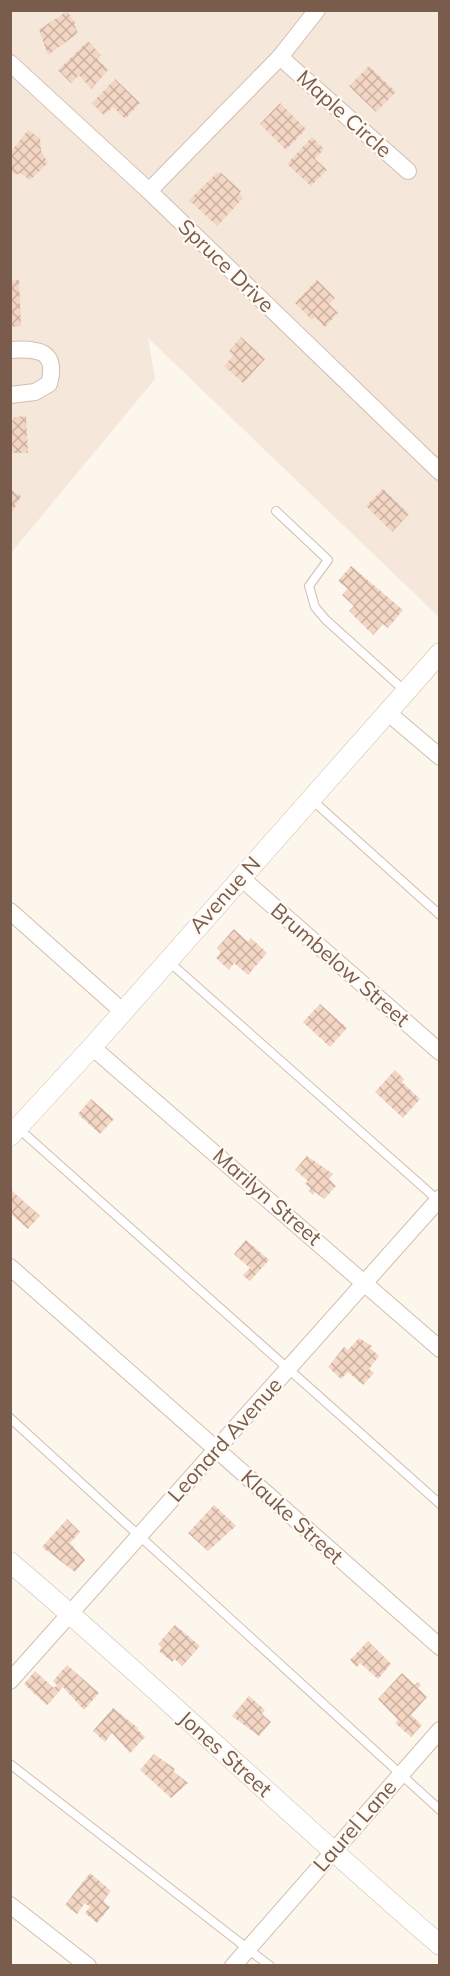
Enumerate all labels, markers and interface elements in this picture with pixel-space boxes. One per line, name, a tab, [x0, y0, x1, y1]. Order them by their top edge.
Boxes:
street label: Maple Circle	[292, 64, 398, 163]
street label: Spruce Drive	[173, 213, 280, 317]
street label: Avenue N	[183, 851, 265, 938]
street label: Brumbelow Street	[266, 897, 415, 1032]
street label: Marilyn Street	[208, 1142, 327, 1250]
street label: Leonard Avenue	[162, 1372, 287, 1507]
street label: Klauke Street	[236, 1464, 349, 1569]
street label: Jones Street	[174, 1705, 278, 1802]
street label: Laurel Lane	[307, 1774, 401, 1877]

